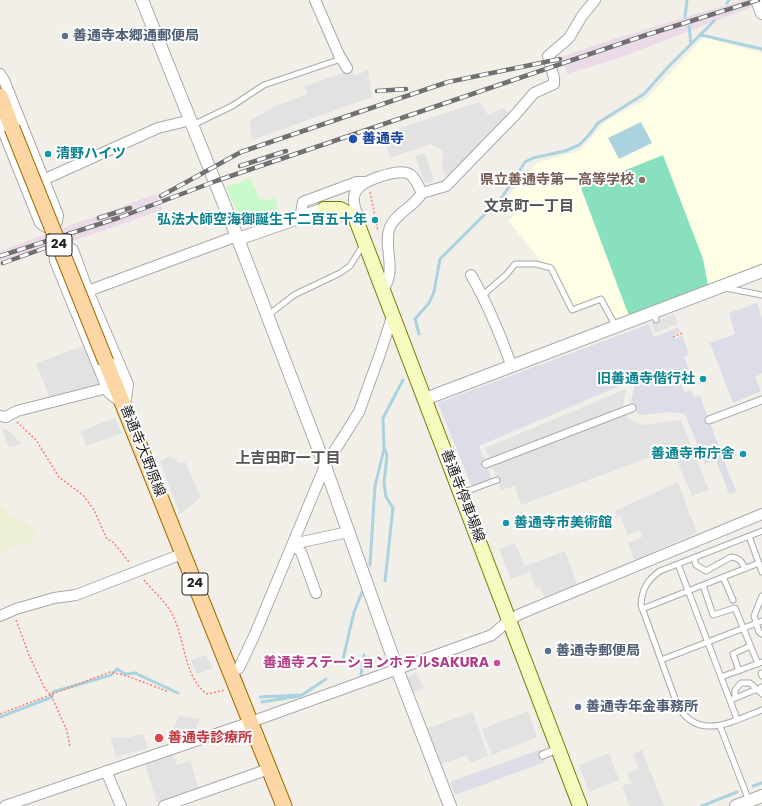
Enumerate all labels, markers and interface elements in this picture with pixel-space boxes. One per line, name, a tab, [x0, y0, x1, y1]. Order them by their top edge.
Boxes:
place label: 善通寺本郷通郵便局	[73, 28, 199, 44]
marker: 善通寺本郷通郵便局	[60, 31, 70, 41]
place label: 善通寺	[362, 131, 404, 147]
marker: 善通寺	[347, 133, 359, 145]
place label: 清野ハイツ	[56, 146, 126, 162]
marker: 清野ハイツ	[43, 149, 53, 159]
place label: 県立善通寺第一高等学校	[480, 172, 634, 188]
marker: 県立善通寺第一高等学校	[637, 175, 647, 185]
district label: 文京町一丁目	[484, 198, 574, 216]
place label: 弘法大師空海御誕生千二百五十年	[157, 212, 367, 228]
marker: 弘法大師空海御誕生千二百五十年	[370, 215, 380, 225]
road number: 24	[46, 234, 72, 256]
place label: 旧善通寺偕行社	[597, 371, 695, 387]
marker: 旧善通寺偕行社	[698, 374, 708, 384]
street label: 善通寺大野原線	[116, 402, 168, 500]
place label: 善通寺市庁舎	[651, 446, 735, 462]
street label: 善通寺停車場線	[437, 447, 487, 545]
marker: 善通寺市庁舎	[738, 449, 748, 459]
district label: 上吉田町一丁目	[236, 450, 340, 468]
place label: 善通寺市美術館	[514, 515, 612, 531]
marker: 善通寺市美術館	[501, 518, 511, 528]
road number: 24	[182, 573, 208, 595]
place label: 善通寺郵便局	[556, 643, 640, 659]
marker: 善通寺郵便局	[543, 646, 553, 656]
place label: 善通寺ステーションホテルSAKURA	[263, 655, 489, 671]
marker: 善通寺ステーションホテルSAKURA	[492, 658, 502, 668]
place label: 善通寺年金事務所	[586, 699, 698, 715]
marker: 善通寺年金事務所	[573, 702, 583, 712]
place label: 善通寺診療所	[168, 730, 252, 746]
marker: 善通寺診療所	[153, 732, 165, 744]

